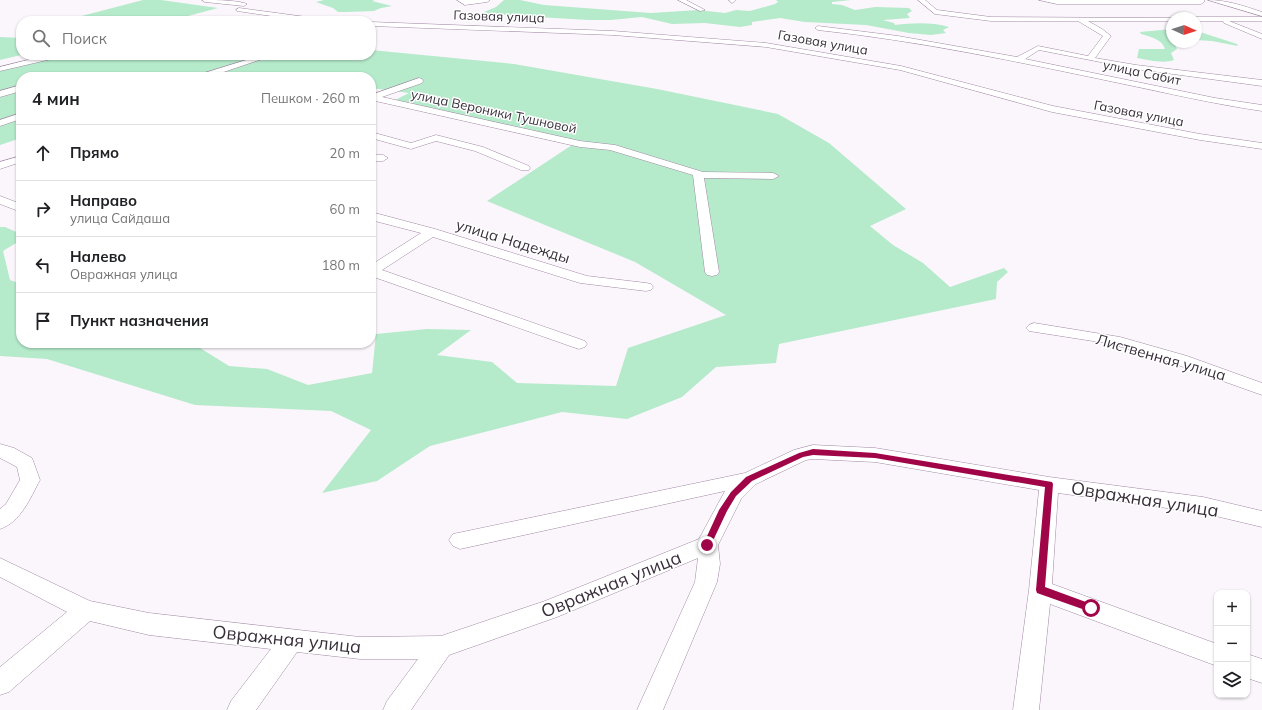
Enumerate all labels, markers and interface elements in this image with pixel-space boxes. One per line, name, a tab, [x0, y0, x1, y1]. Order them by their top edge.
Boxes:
street label: Газовая улица	[453, 6, 545, 26]
north arrow	[1166, 12, 1202, 48]
search box	[16, 16, 376, 60]
street label: Газовая улица	[777, 26, 869, 58]
icon: search	[30, 27, 52, 49]
text: Поиск	[62, 29, 107, 48]
street label: улица Сабит	[1102, 56, 1182, 88]
street label: улица Вероники Тушновой	[410, 86, 578, 136]
text: 4 мин	[32, 88, 80, 109]
text: Пешком · 260 m	[261, 90, 360, 106]
street label: Газовая улица	[1093, 96, 1185, 130]
icon: ahead	[32, 142, 54, 164]
text: Прямо	[70, 143, 119, 162]
text: 20 m	[330, 145, 360, 161]
text: Направо	[70, 191, 137, 210]
icon: right	[32, 198, 54, 220]
text: 60 m	[330, 201, 360, 217]
text: улица Сайдаша	[70, 210, 170, 226]
street label: улица Надежды	[454, 215, 572, 267]
text: Налево	[70, 247, 126, 266]
icon: left	[32, 254, 54, 276]
text: 180 m	[322, 257, 360, 273]
text: Овражная улица	[70, 266, 178, 282]
icon: arrive	[32, 310, 54, 332]
text: Пункт назначения	[70, 311, 209, 330]
street label: Лиственная улица	[1094, 329, 1228, 385]
street label: Овражная улица	[1070, 476, 1220, 522]
route end	[698, 536, 716, 554]
street label: Овражная улица	[538, 545, 684, 623]
map controls	[1214, 590, 1250, 698]
button: +	[1214, 590, 1250, 626]
route start	[1082, 599, 1100, 617]
street label: Овражная улица	[212, 620, 362, 658]
button: −	[1214, 626, 1250, 662]
button: layers	[1214, 662, 1250, 698]

